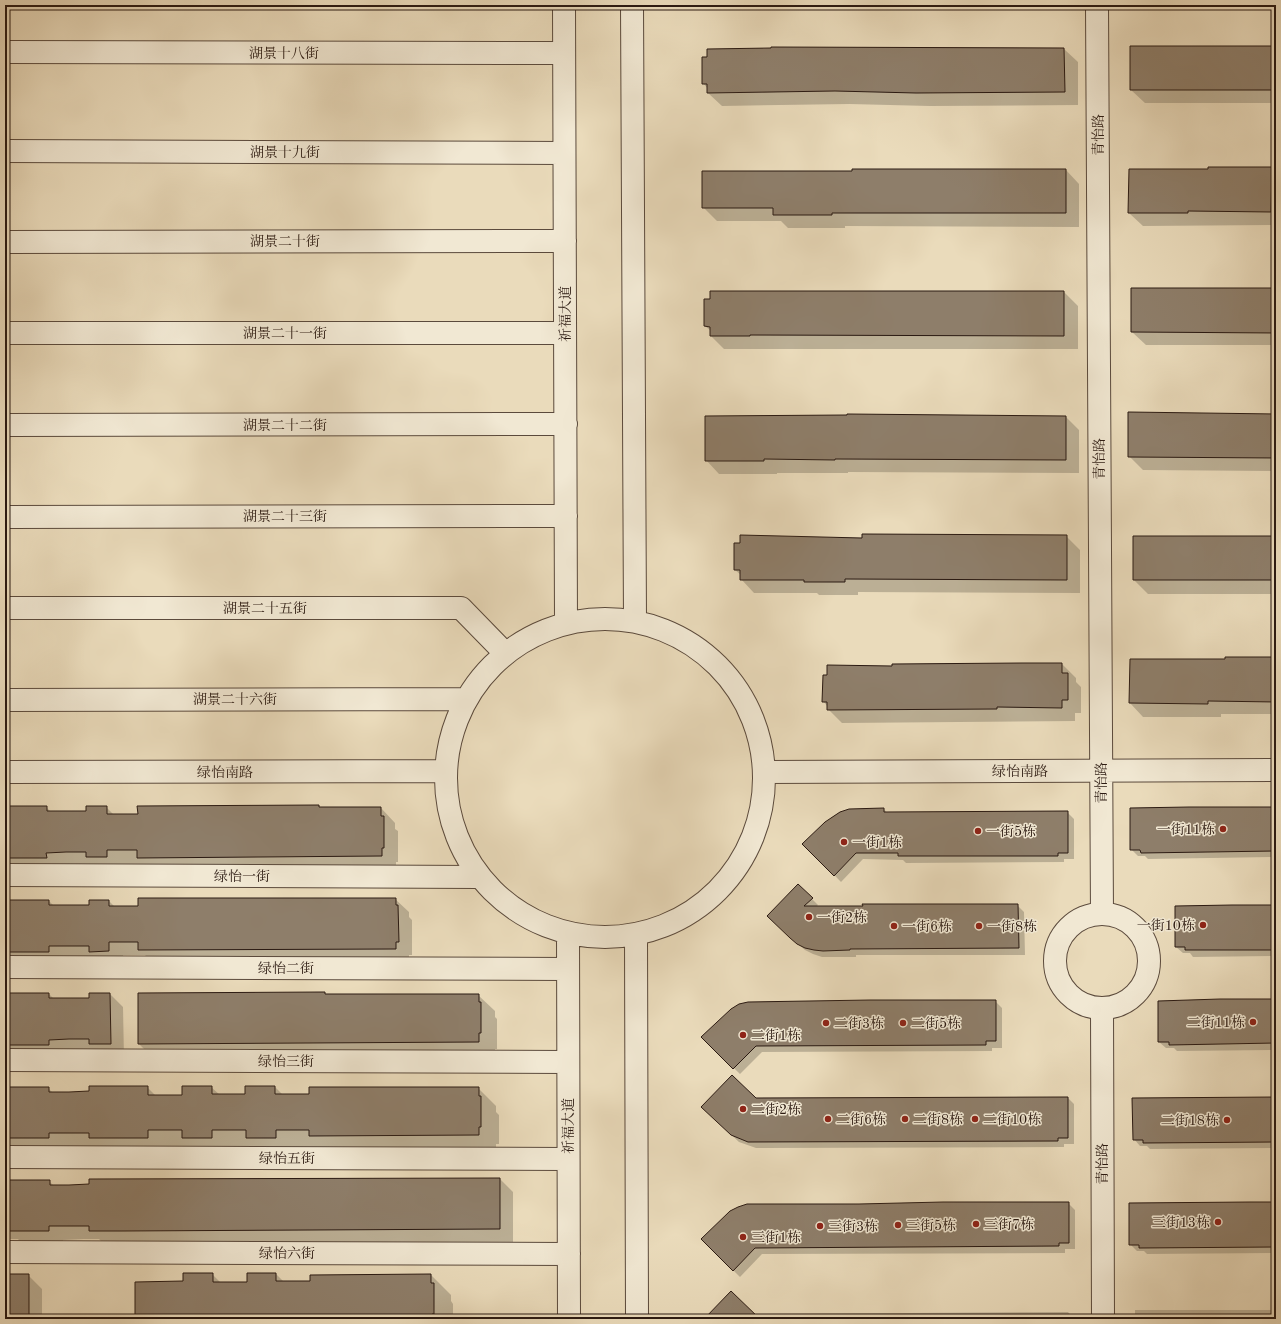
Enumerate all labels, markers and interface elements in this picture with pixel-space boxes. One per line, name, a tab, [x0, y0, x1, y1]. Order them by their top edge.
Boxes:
street label: 湖景十八街	[249, 46, 319, 61]
street label: 青怡路	[1091, 114, 1106, 156]
street label: 湖景十九街	[250, 145, 320, 160]
street label: 湖景二十街	[250, 234, 320, 249]
street label: 祈福大道	[558, 286, 573, 342]
street label: 湖景二十一街	[243, 326, 327, 341]
street label: 湖景二十二街	[243, 418, 327, 433]
street label: 青怡路	[1092, 438, 1107, 480]
street label: 湖景二十三街	[243, 509, 327, 524]
street label: 湖景二十五街	[223, 601, 307, 616]
street label: 湖景二十六街	[193, 692, 277, 707]
street label: 青怡路	[1094, 762, 1109, 804]
street label: 绿怡南路	[992, 764, 1048, 779]
street label: 绿怡南路	[197, 765, 253, 780]
place label: 一街11栋	[1157, 822, 1215, 837]
place label: 一街5栋	[986, 824, 1036, 839]
marker: 一街11栋	[1218, 824, 1228, 834]
marker: 一街5栋	[973, 826, 983, 836]
place label: 一街1栋	[852, 835, 902, 850]
marker: 一街1栋	[839, 837, 849, 847]
street label: 绿怡一街	[214, 869, 270, 884]
place label: 一街2栋	[817, 910, 867, 925]
marker: 一街2栋	[804, 912, 814, 922]
place label: 一街10栋	[1137, 918, 1195, 933]
place label: 一街6栋	[902, 919, 952, 934]
place label: 一街8栋	[987, 919, 1037, 934]
marker: 一街10栋	[1198, 920, 1208, 930]
marker: 一街6栋	[889, 921, 899, 931]
marker: 一街8栋	[974, 921, 984, 931]
street label: 绿怡二街	[258, 961, 314, 976]
place label: 二街11栋	[1187, 1015, 1245, 1030]
place label: 二街3栋	[834, 1016, 884, 1031]
place label: 二街5栋	[911, 1016, 961, 1031]
marker: 二街11栋	[1248, 1017, 1258, 1027]
marker: 二街3栋	[821, 1018, 831, 1028]
marker: 二街5栋	[898, 1018, 908, 1028]
place label: 二街1栋	[751, 1028, 801, 1043]
marker: 二街1栋	[738, 1030, 748, 1040]
street label: 绿怡三街	[258, 1054, 314, 1069]
street label: 祈福大道	[561, 1098, 576, 1154]
place label: 二街2栋	[751, 1102, 801, 1117]
marker: 二街2栋	[738, 1104, 748, 1114]
place label: 二街6栋	[836, 1112, 886, 1127]
place label: 二街8栋	[913, 1112, 963, 1127]
place label: 二街10栋	[983, 1112, 1041, 1127]
place label: 二街18栋	[1161, 1113, 1219, 1128]
marker: 二街6栋	[823, 1114, 833, 1124]
marker: 二街8栋	[900, 1114, 910, 1124]
marker: 二街10栋	[970, 1114, 980, 1124]
marker: 二街18栋	[1222, 1115, 1232, 1125]
street label: 青怡路	[1095, 1143, 1110, 1185]
street label: 绿怡五街	[259, 1151, 315, 1166]
place label: 三街13栋	[1152, 1215, 1210, 1230]
place label: 三街7栋	[984, 1217, 1034, 1232]
marker: 三街13栋	[1213, 1217, 1223, 1227]
place label: 三街5栋	[906, 1218, 956, 1233]
place label: 三街3栋	[828, 1219, 878, 1234]
marker: 三街7栋	[971, 1219, 981, 1229]
marker: 三街5栋	[893, 1220, 903, 1230]
marker: 三街3栋	[815, 1221, 825, 1231]
place label: 三街1栋	[751, 1230, 801, 1245]
marker: 三街1栋	[738, 1232, 748, 1242]
street label: 绿怡六街	[259, 1246, 315, 1261]

